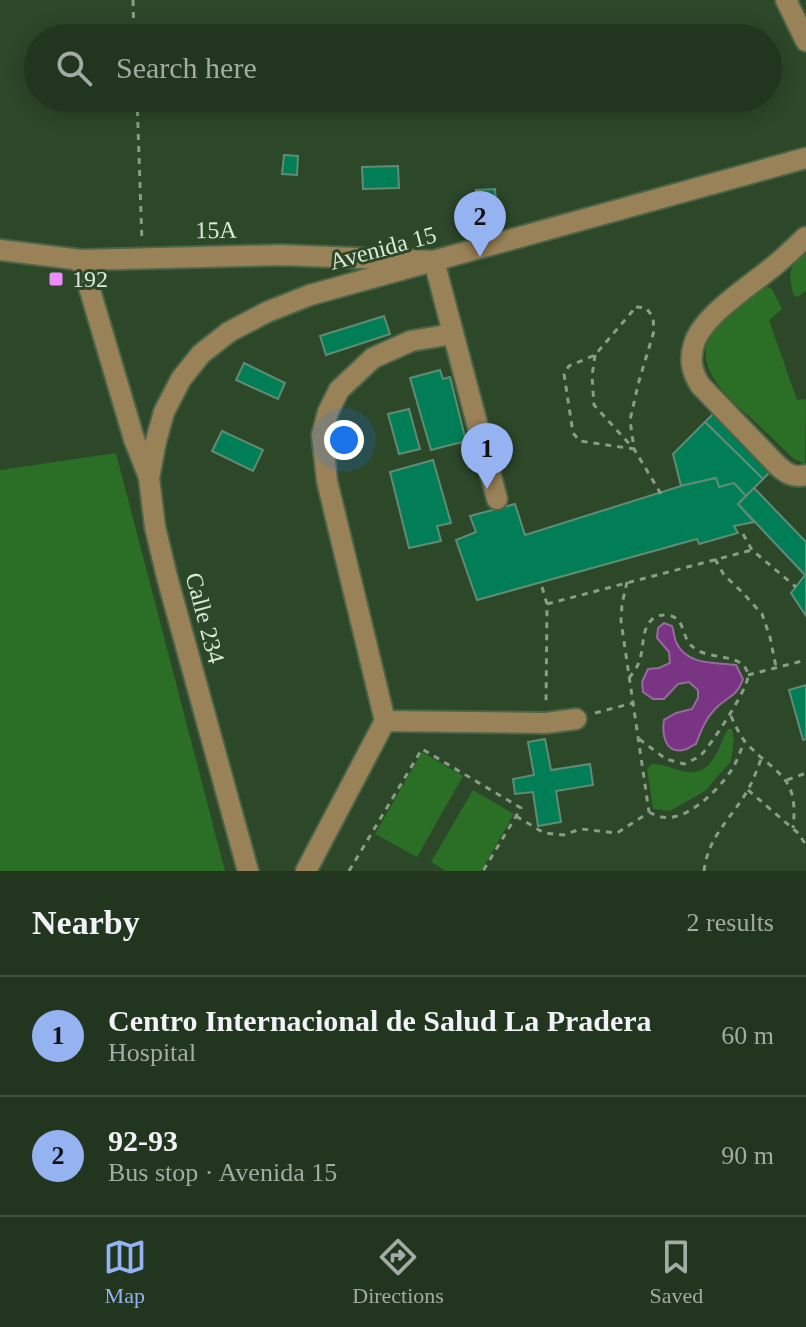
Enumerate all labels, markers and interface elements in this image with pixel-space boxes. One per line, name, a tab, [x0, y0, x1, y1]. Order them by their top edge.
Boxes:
search box	[24, 24, 782, 112]
icon: search	[52, 46, 96, 90]
text: Search here	[116, 51, 257, 84]
pin: 2	[454, 191, 506, 257]
street label: 15A	[195, 217, 238, 243]
street label: Avenida 15	[327, 221, 439, 275]
place label: 192	[72, 266, 108, 292]
marker: 192	[47, 270, 65, 288]
your location	[324, 420, 364, 460]
pin: 1	[461, 423, 513, 489]
street label: Calle 234	[180, 570, 230, 666]
text: Nearby	[32, 904, 140, 941]
text: 2 results	[687, 908, 774, 937]
text: Centro Internacional de Salud La Pradera	[108, 1004, 652, 1037]
text: 1	[52, 1021, 65, 1050]
text: 60 m	[721, 1021, 774, 1050]
text: Hospital	[108, 1038, 196, 1067]
text: 92-93	[108, 1124, 178, 1157]
text: 2	[52, 1141, 65, 1170]
text: 90 m	[721, 1141, 774, 1170]
text: Bus stop · Avenida 15	[108, 1158, 337, 1187]
tab: Map	[103, 1235, 147, 1309]
tab: Directions	[352, 1235, 444, 1309]
tab: Saved	[649, 1235, 703, 1309]

